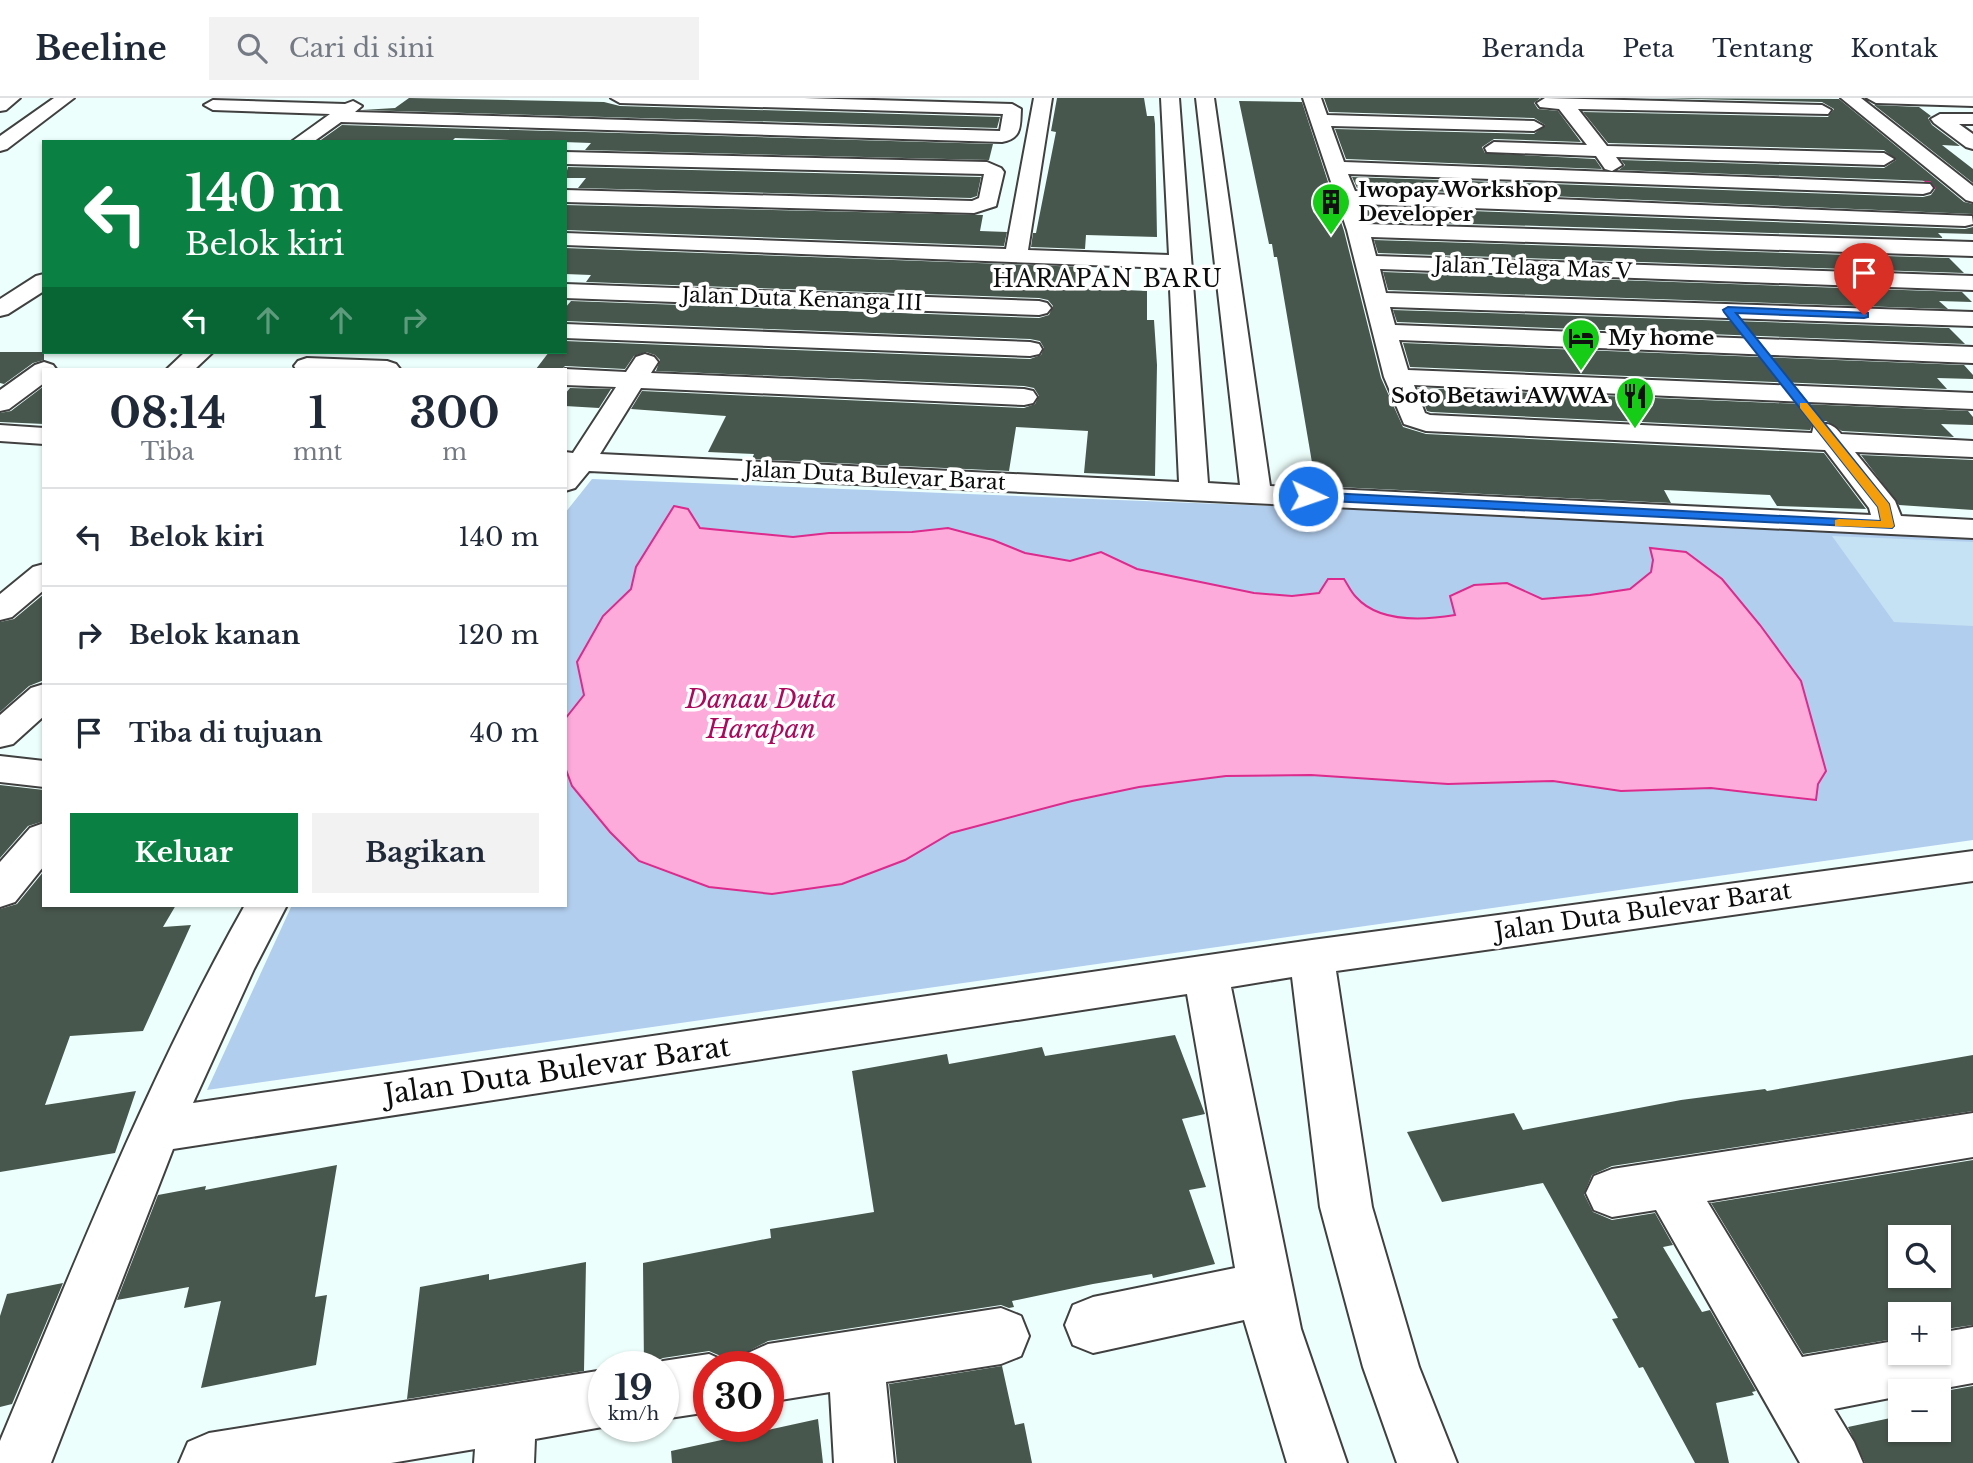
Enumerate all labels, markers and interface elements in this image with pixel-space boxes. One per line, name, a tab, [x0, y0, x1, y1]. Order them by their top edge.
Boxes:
search box	[209, 17, 699, 80]
text: Beeline	[35, 28, 167, 69]
icon: search	[233, 29, 271, 67]
text: Cari di sini	[289, 32, 434, 64]
text: Beranda	[1482, 34, 1584, 63]
text: Peta	[1622, 34, 1674, 63]
text: Tentang	[1712, 34, 1813, 63]
text: Kontak	[1851, 34, 1938, 63]
text: 140 m	[185, 163, 343, 224]
icon: left	[70, 168, 161, 259]
place label: Iwopay Workshop Developer	[1358, 177, 1558, 227]
building icon: Iwopay Workshop Developer	[1310, 181, 1352, 236]
text: Belok kiri	[185, 224, 344, 264]
pin	[1834, 243, 1894, 315]
street label: Jalan Telaga Mas V	[1430, 251, 1633, 284]
icon: arrive	[1845, 254, 1883, 292]
district label: HARAPAN BARU	[992, 265, 1224, 293]
street label: Jalan Duta Kenanga III	[678, 282, 923, 316]
icon: left	[176, 301, 214, 339]
icon: ahead	[249, 301, 287, 339]
icon: ahead	[322, 301, 360, 339]
icon: right	[395, 301, 433, 339]
hotel icon: My home	[1560, 317, 1602, 372]
place label: My home	[1608, 325, 1714, 351]
restaurant icon: Soto Betawi AWWA	[1614, 375, 1656, 430]
place label: Soto Betawi AWWA	[1391, 383, 1609, 409]
text: 08:14	[109, 387, 226, 439]
text: 1	[309, 387, 327, 439]
text: 300	[410, 387, 500, 439]
text: Tiba	[141, 438, 194, 466]
text: mnt	[293, 438, 342, 466]
text: m	[442, 438, 467, 466]
street label: Jalan Duta Bulevar Barat	[741, 456, 1007, 496]
position arrow	[1271, 459, 1345, 533]
icon: left	[70, 518, 108, 556]
text: Belok kiri	[129, 521, 264, 553]
text: 140 m	[458, 521, 539, 553]
icon: right	[70, 616, 108, 654]
text: Belok kanan	[129, 619, 300, 651]
text: 120 m	[457, 619, 539, 651]
water label: Danau Duta Harapan	[685, 683, 836, 745]
icon: arrive	[70, 714, 108, 752]
text: Tiba di tujuan	[129, 717, 323, 749]
text: 40 m	[470, 717, 539, 749]
button: Keluar	[70, 813, 298, 893]
button: Bagikan	[312, 813, 539, 893]
street label: Jalan Duta Bulevar Barat	[1490, 875, 1793, 946]
street label: Jalan Duta Bulevar Barat	[378, 1029, 733, 1113]
map controls	[1888, 1225, 1951, 1442]
button: search	[1888, 1225, 1951, 1288]
button: +	[1888, 1302, 1951, 1365]
speed limit sign: 30	[693, 1351, 784, 1442]
text: 19	[614, 1366, 653, 1409]
button: −	[1888, 1379, 1951, 1442]
text: km/h	[608, 1403, 659, 1425]

